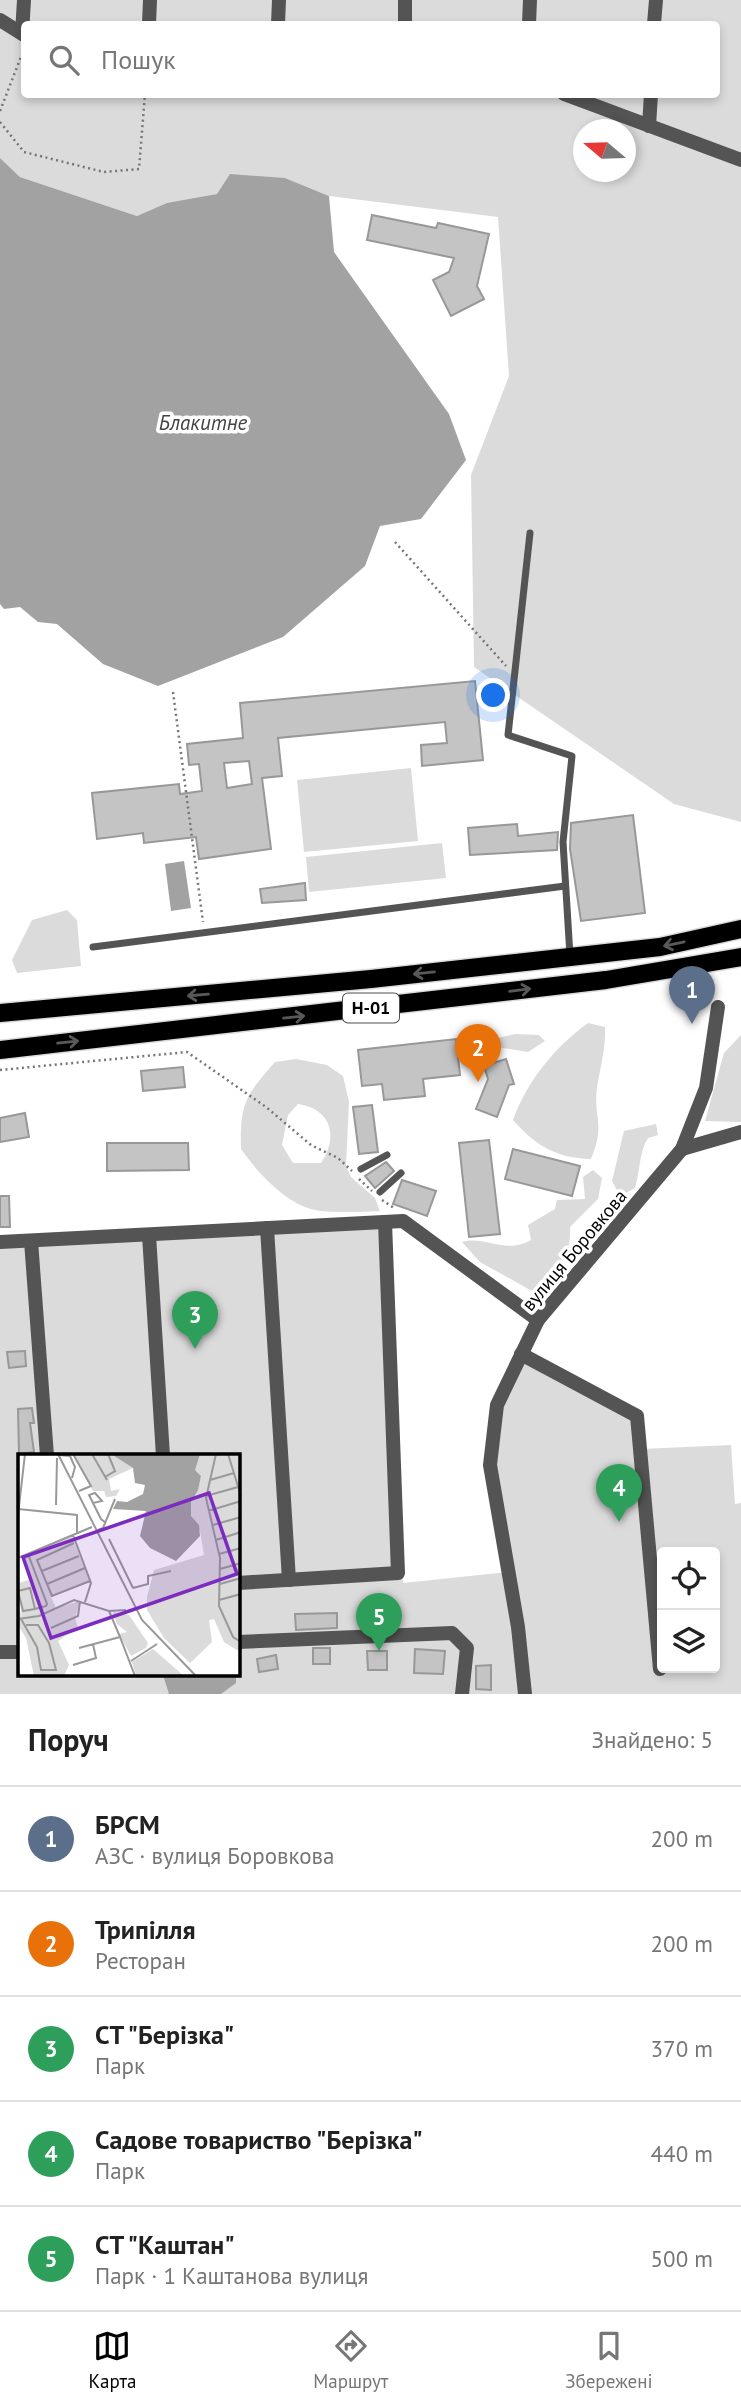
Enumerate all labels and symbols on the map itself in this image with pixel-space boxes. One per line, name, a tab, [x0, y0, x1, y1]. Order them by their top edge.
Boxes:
north arrow	[573, 119, 636, 182]
water label: Блакитне	[159, 409, 248, 436]
your location	[476, 678, 510, 712]
one-way arrow	[663, 937, 686, 951]
one-way arrow	[413, 966, 436, 979]
pin: 1	[669, 966, 715, 1024]
one-way arrow	[508, 983, 531, 996]
one-way arrow	[187, 988, 209, 1001]
road number: Н-01	[343, 993, 399, 1023]
one-way arrow	[282, 1010, 305, 1023]
pin: 2	[455, 1024, 501, 1082]
one-way arrow	[56, 1036, 79, 1049]
street label: вулиця Боровкова	[516, 1184, 632, 1316]
pin: 3	[172, 1291, 218, 1349]
inset map	[18, 1454, 240, 1676]
pin: 4	[596, 1464, 642, 1522]
pin: 5	[356, 1593, 402, 1651]

